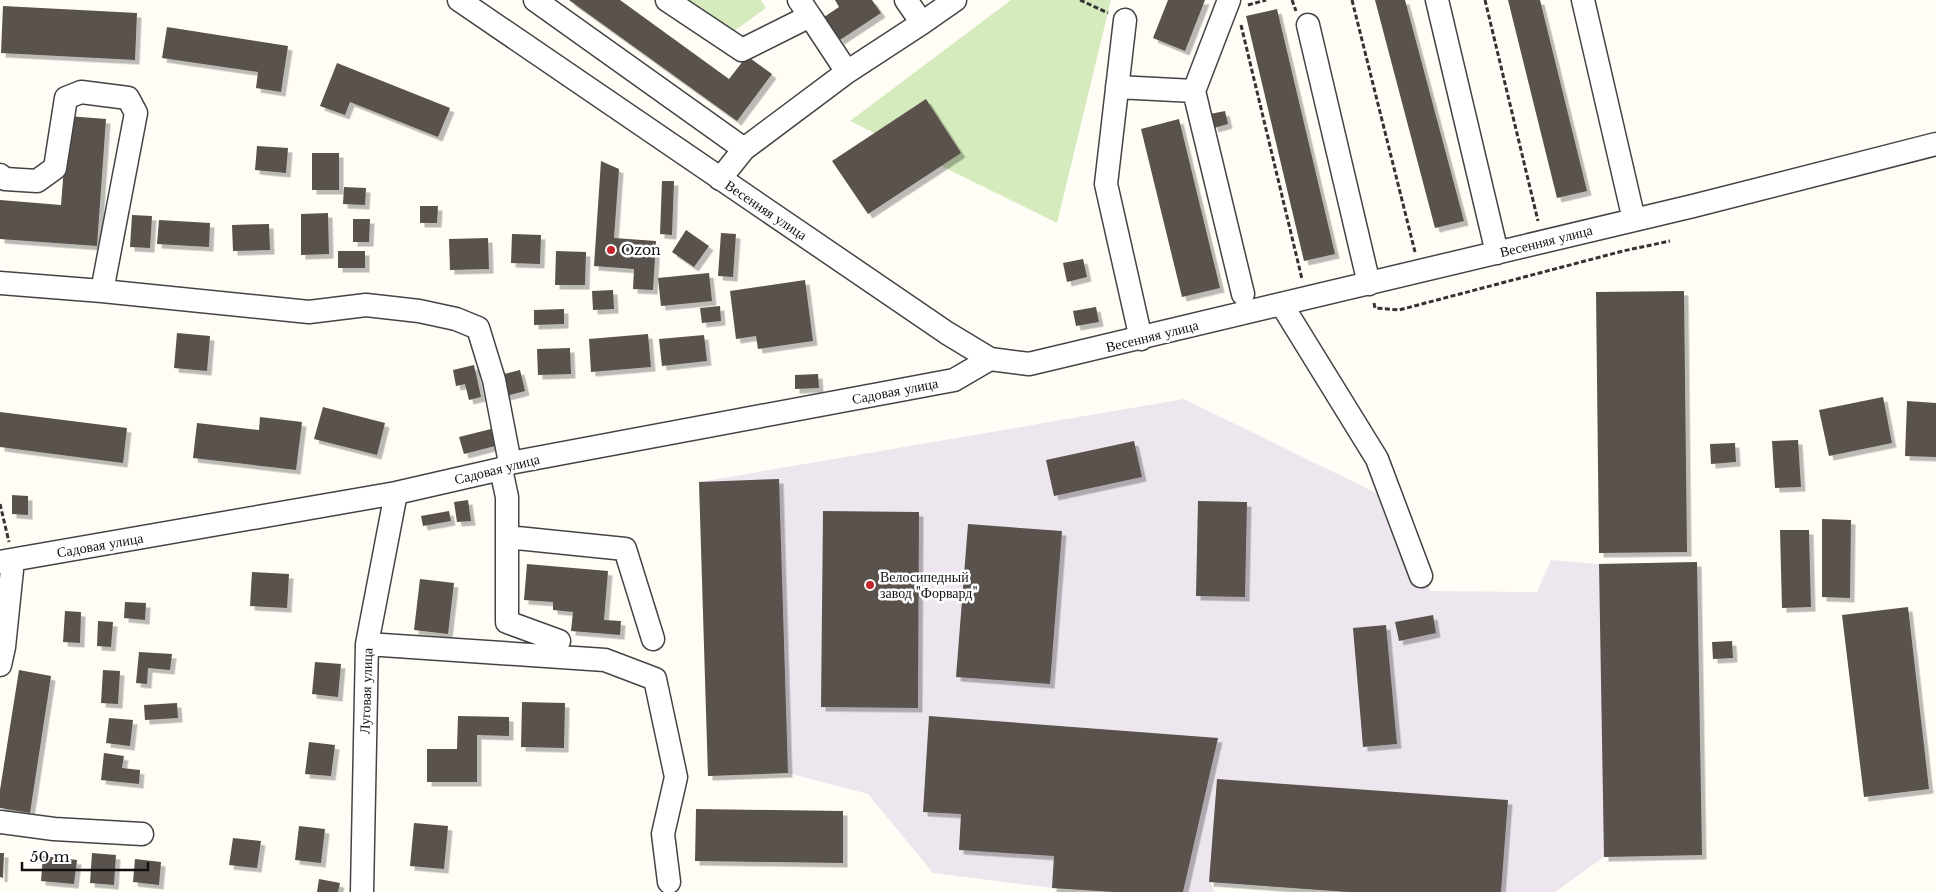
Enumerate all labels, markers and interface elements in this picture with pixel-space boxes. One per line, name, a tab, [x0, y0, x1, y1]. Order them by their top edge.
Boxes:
street label: Весенняя улица	[722, 176, 811, 244]
street label: Весенняя улица	[1498, 221, 1595, 261]
place label: Ozon	[621, 241, 661, 259]
marker: Ozon	[605, 244, 617, 256]
street label: Весенняя улица	[1104, 316, 1201, 356]
street label: Садовая улица	[850, 374, 940, 408]
street label: Садовая улица	[452, 450, 542, 488]
street label: Садовая улица	[55, 528, 145, 561]
place label: Велосипедный завод "Форвард"	[880, 568, 978, 602]
marker: Велосипедный завод "Форвард"	[864, 579, 876, 591]
street label: Луговая улица	[356, 647, 377, 734]
scale bar	[22, 840, 149, 872]
text: 50 m	[30, 847, 70, 866]

